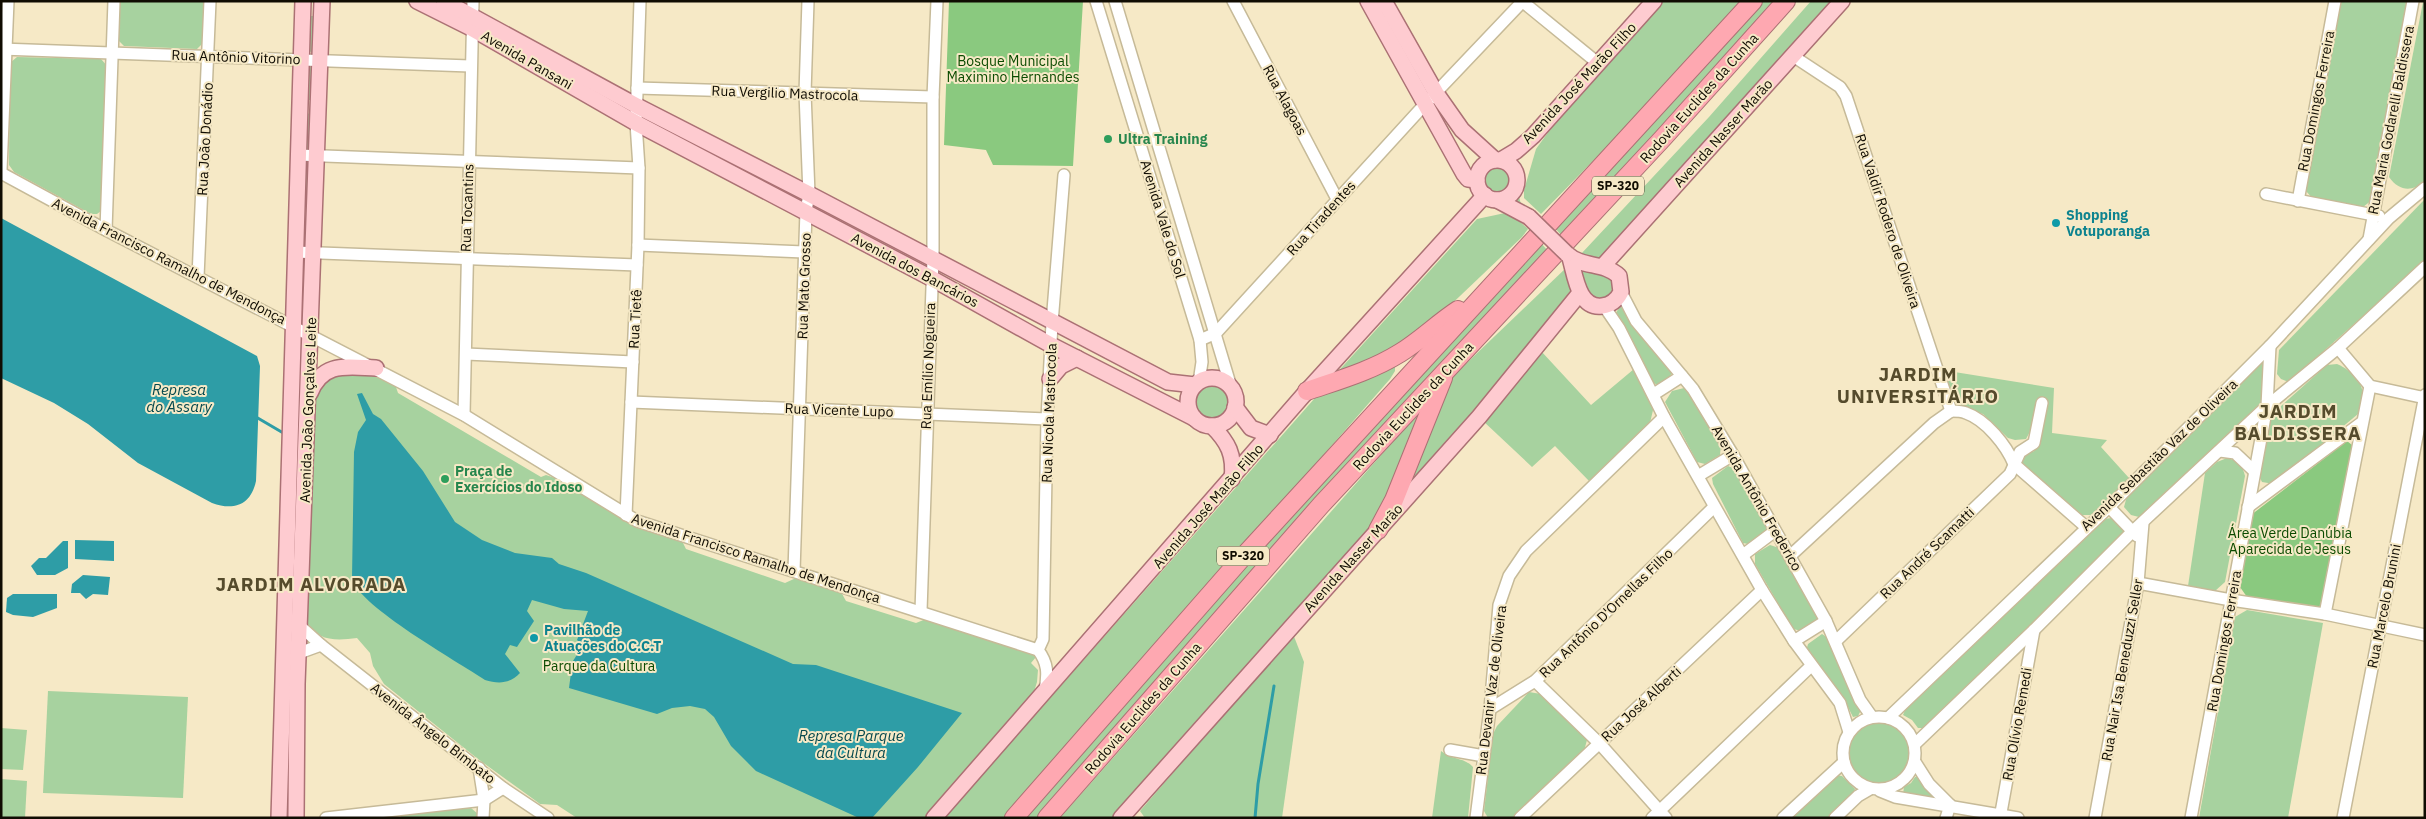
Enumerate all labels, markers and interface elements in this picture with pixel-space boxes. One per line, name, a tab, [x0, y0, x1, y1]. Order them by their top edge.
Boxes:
street label: Avenida José Marão Filho	[1518, 18, 1640, 148]
street label: Rua Maria Godarelli Baldissera	[2364, 24, 2418, 216]
street label: Avenida Pansani	[478, 26, 576, 94]
street label: Rodovia Euclides da Cunha	[1636, 29, 1763, 167]
street label: Rua Domingos Ferreira	[2294, 29, 2339, 173]
street label: Rua Antônio Vitorino	[171, 46, 301, 68]
park label: Bosque Municipal Maximino Hernandes	[947, 52, 1080, 86]
street label: Rua Alagoas	[1259, 62, 1311, 139]
street label: Avenida Nasser Marão	[1670, 75, 1777, 191]
street label: Rua Vergilio Mastrocola	[711, 81, 859, 105]
street label: Rua João Donádio	[193, 82, 217, 196]
place label: Ultra Training	[1118, 130, 1208, 148]
street label: Rua Valdir Rodero de Oliveira	[1851, 131, 1925, 311]
marker: Ultra Training	[1102, 133, 1114, 145]
street label: Avenida Vale do Sol	[1136, 158, 1190, 281]
street label: Rua Tocantins	[456, 163, 478, 252]
street label: Rua Tiradentes	[1283, 177, 1360, 259]
road number: SP-320	[1592, 177, 1644, 196]
street label: Avenida Francisco Ramalho de Mendonça	[49, 194, 290, 328]
place label: Shopping Votuporanga	[2066, 206, 2150, 240]
marker: Shopping Votuporanga	[2050, 217, 2062, 229]
street label: Avenida dos Bancários	[848, 229, 982, 311]
street label: Rua Mato Grosso	[793, 232, 815, 340]
street label: Rua Tietê	[624, 289, 646, 349]
street label: Rua Emílio Nogueira	[917, 302, 939, 430]
street label: Avenida João Gonçalves Leite	[296, 316, 320, 503]
street label: Rodovia Euclides da Cunha	[1349, 338, 1478, 474]
street label: Rua Nicola Mastrocola	[1038, 342, 1060, 483]
district label: JARDIM UNIVERSITÁRIO	[1837, 362, 1999, 408]
street label: Avenida Sebastião Vaz de Oliveira	[2077, 375, 2241, 535]
water label: Represa do Assary	[146, 380, 213, 416]
street label: Rua Vicente Lupo	[784, 399, 894, 421]
district label: JARDIM BALDISSERA	[2234, 399, 2362, 445]
street label: Avenida Antônio Frederico	[1708, 422, 1806, 574]
street label: Avenida José Marão Filho	[1149, 440, 1267, 572]
place label: Praça de Exercícios do Idoso	[455, 462, 582, 496]
marker: Praça de Exercícios do Idoso	[439, 473, 451, 485]
street label: Avenida Nasser Marão	[1300, 500, 1407, 616]
street label: Rua André Scamatti	[1876, 503, 1978, 603]
street label: Avenida Francisco Ramalho de Mendonça	[629, 509, 883, 607]
park label: Área Verde Danúbia Aparecida de Jesus	[2228, 523, 2353, 558]
street label: Rua Marcelo Brunini	[2363, 542, 2405, 670]
street label: Rua Antônio D'Ornellas Filho	[1535, 544, 1677, 682]
road number: SP-320	[1217, 546, 1269, 566]
street label: Rua Domingos Ferreira	[2203, 569, 2245, 713]
district label: JARDIM ALVORADA	[216, 572, 406, 596]
street label: Rua Nair Isa Beneduzzi Seller	[2097, 577, 2147, 763]
street label: Rua Devanir Vaz de Oliveira	[1472, 604, 1510, 776]
place label: Pavilhão de Atuações do C.C.T	[544, 621, 662, 655]
marker: Pavilhão de Atuações do C.C.T	[528, 632, 540, 644]
street label: Rodovia Euclides da Cunha	[1081, 638, 1206, 778]
park label: Parque da Cultura	[543, 657, 656, 675]
street label: Rua José Alberti	[1597, 662, 1685, 746]
street label: Rua Olívio Remedi	[1998, 666, 2036, 782]
street label: Avenida Ângelo Bimbato	[367, 679, 499, 787]
water label: Represa Parque da Cultura	[799, 726, 904, 762]

